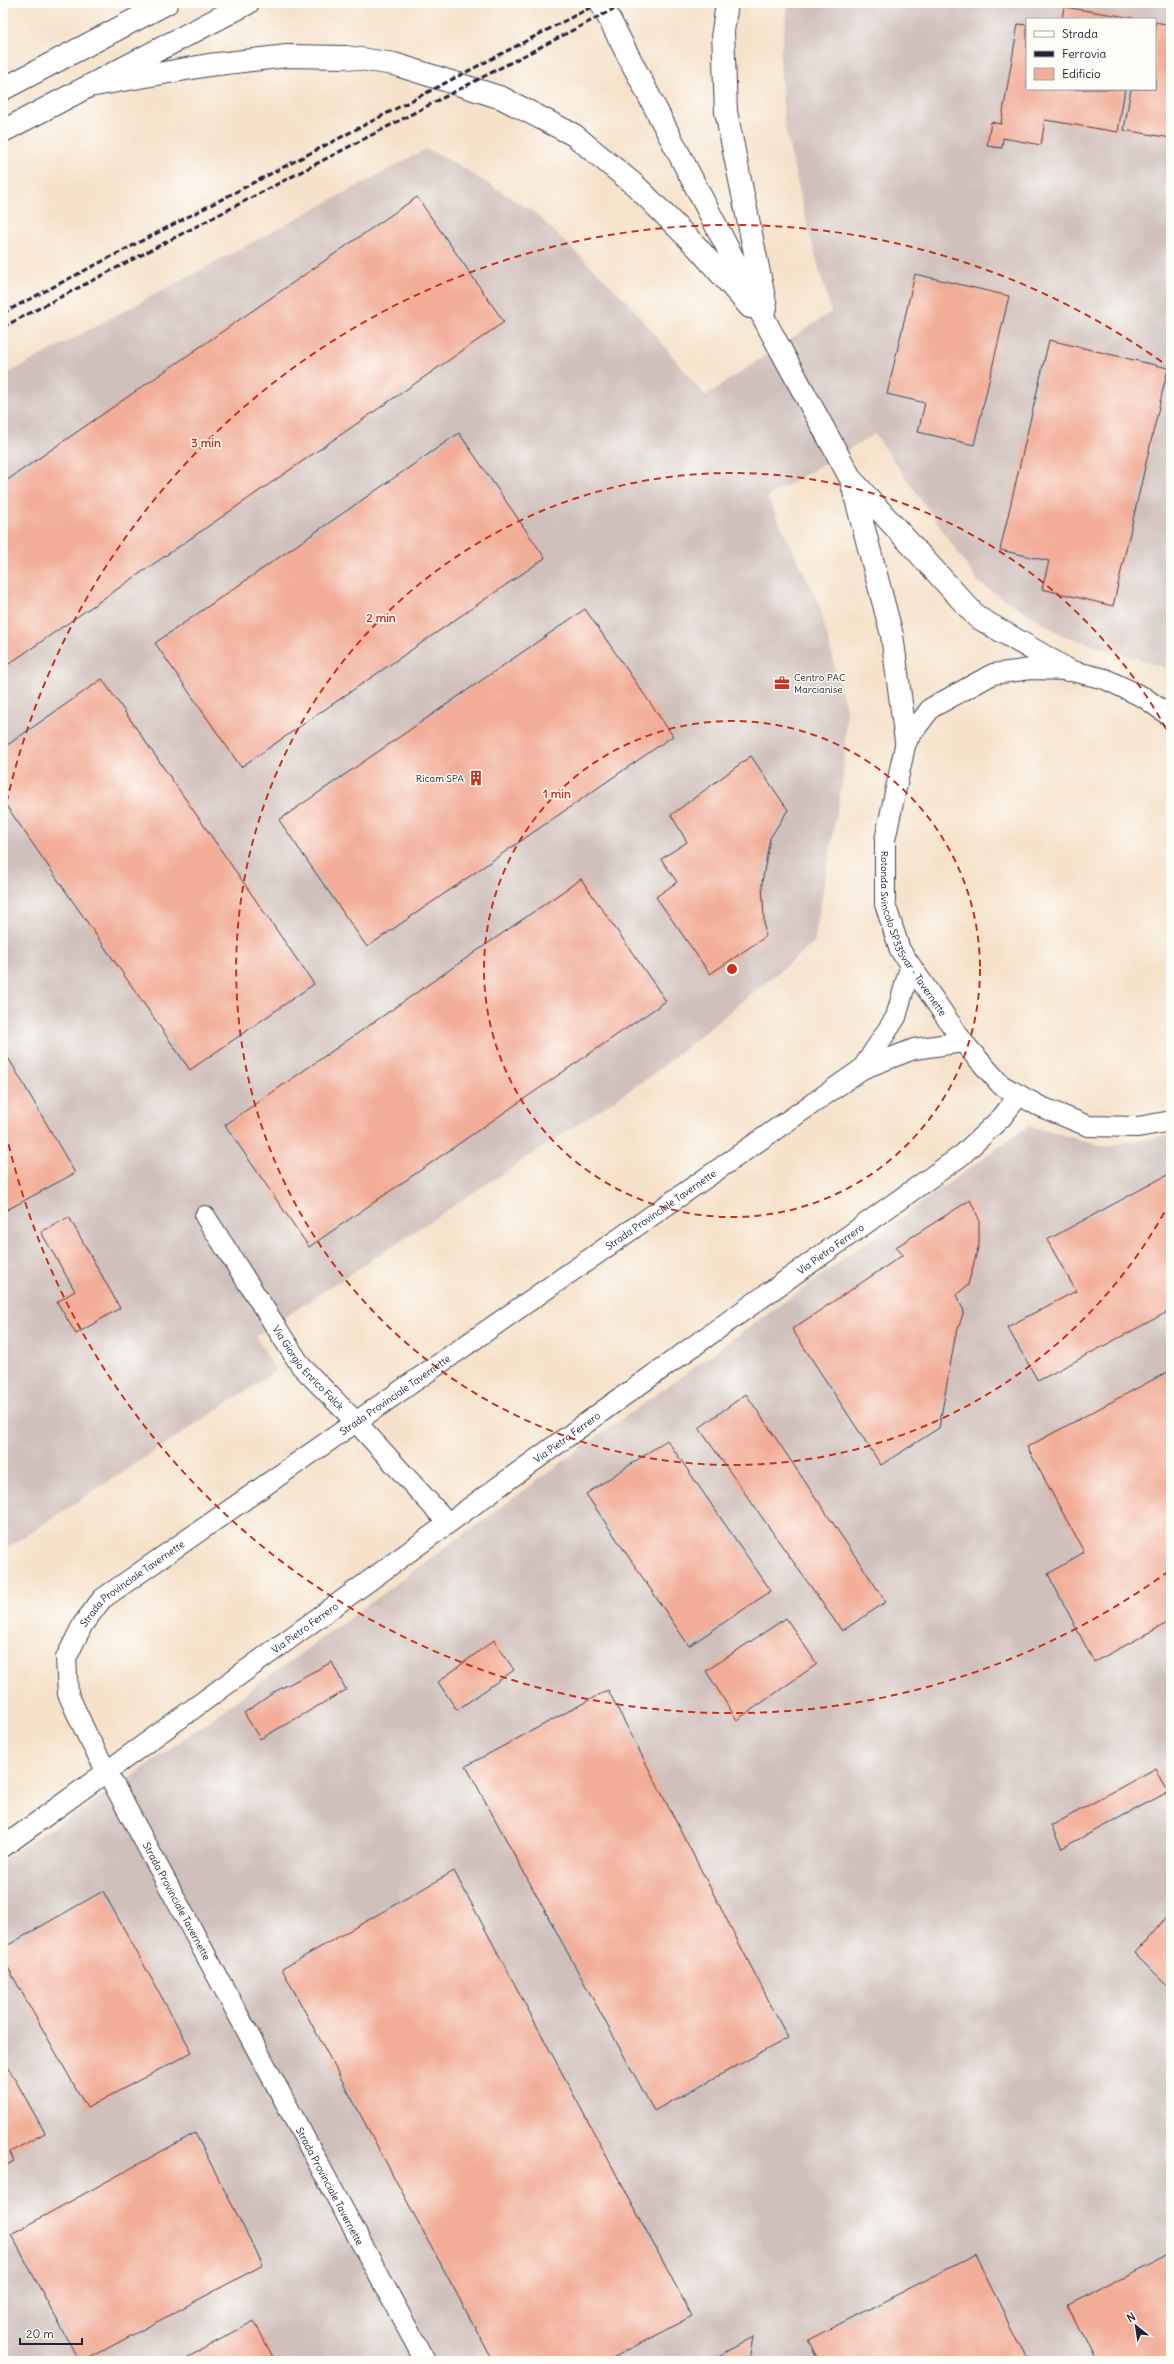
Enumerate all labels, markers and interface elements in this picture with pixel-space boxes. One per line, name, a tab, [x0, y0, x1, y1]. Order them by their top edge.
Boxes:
legend	[1026, 18, 1156, 90]
text: Strada	[1062, 26, 1098, 41]
text: Ferrovia	[1062, 46, 1107, 61]
text: Edificio	[1062, 66, 1101, 81]
text: 3 min	[191, 435, 221, 450]
text: 2 min	[366, 610, 396, 625]
place label: Centro PAC Marcianise	[794, 671, 846, 696]
office icon: Centro PAC Marcianise	[773, 674, 791, 692]
building icon: Ricam SPA	[467, 769, 485, 787]
place label: Ricam SPA	[416, 772, 465, 785]
text: 1 min	[543, 786, 571, 801]
street label: Rotonda Svincolo SP335var - Tavernette	[878, 851, 949, 1019]
centre of rings	[725, 962, 739, 976]
street label: Strada Provinciale Tavernette	[603, 1167, 719, 1253]
street label: Via Pietro Ferrero	[795, 1221, 867, 1277]
street label: Via Giorgio Enrico Falck	[270, 1323, 347, 1413]
street label: Strada Provinciale Tavernette	[337, 1352, 453, 1438]
street label: Via Pietro Ferrero	[531, 1409, 603, 1466]
street label: Strada Provinciale Tavernette	[77, 1538, 187, 1630]
street label: Via Pietro Ferrero	[269, 1599, 341, 1657]
street label: Strada Provinciale Tavernette	[140, 1840, 213, 1962]
street label: Strada Provinciale Tavernette	[293, 2125, 366, 2247]
north arrow	[1116, 2306, 1156, 2346]
text: N	[1124, 2309, 1138, 2325]
scale bar	[20, 2320, 82, 2346]
text: 20 m	[26, 2326, 54, 2341]

